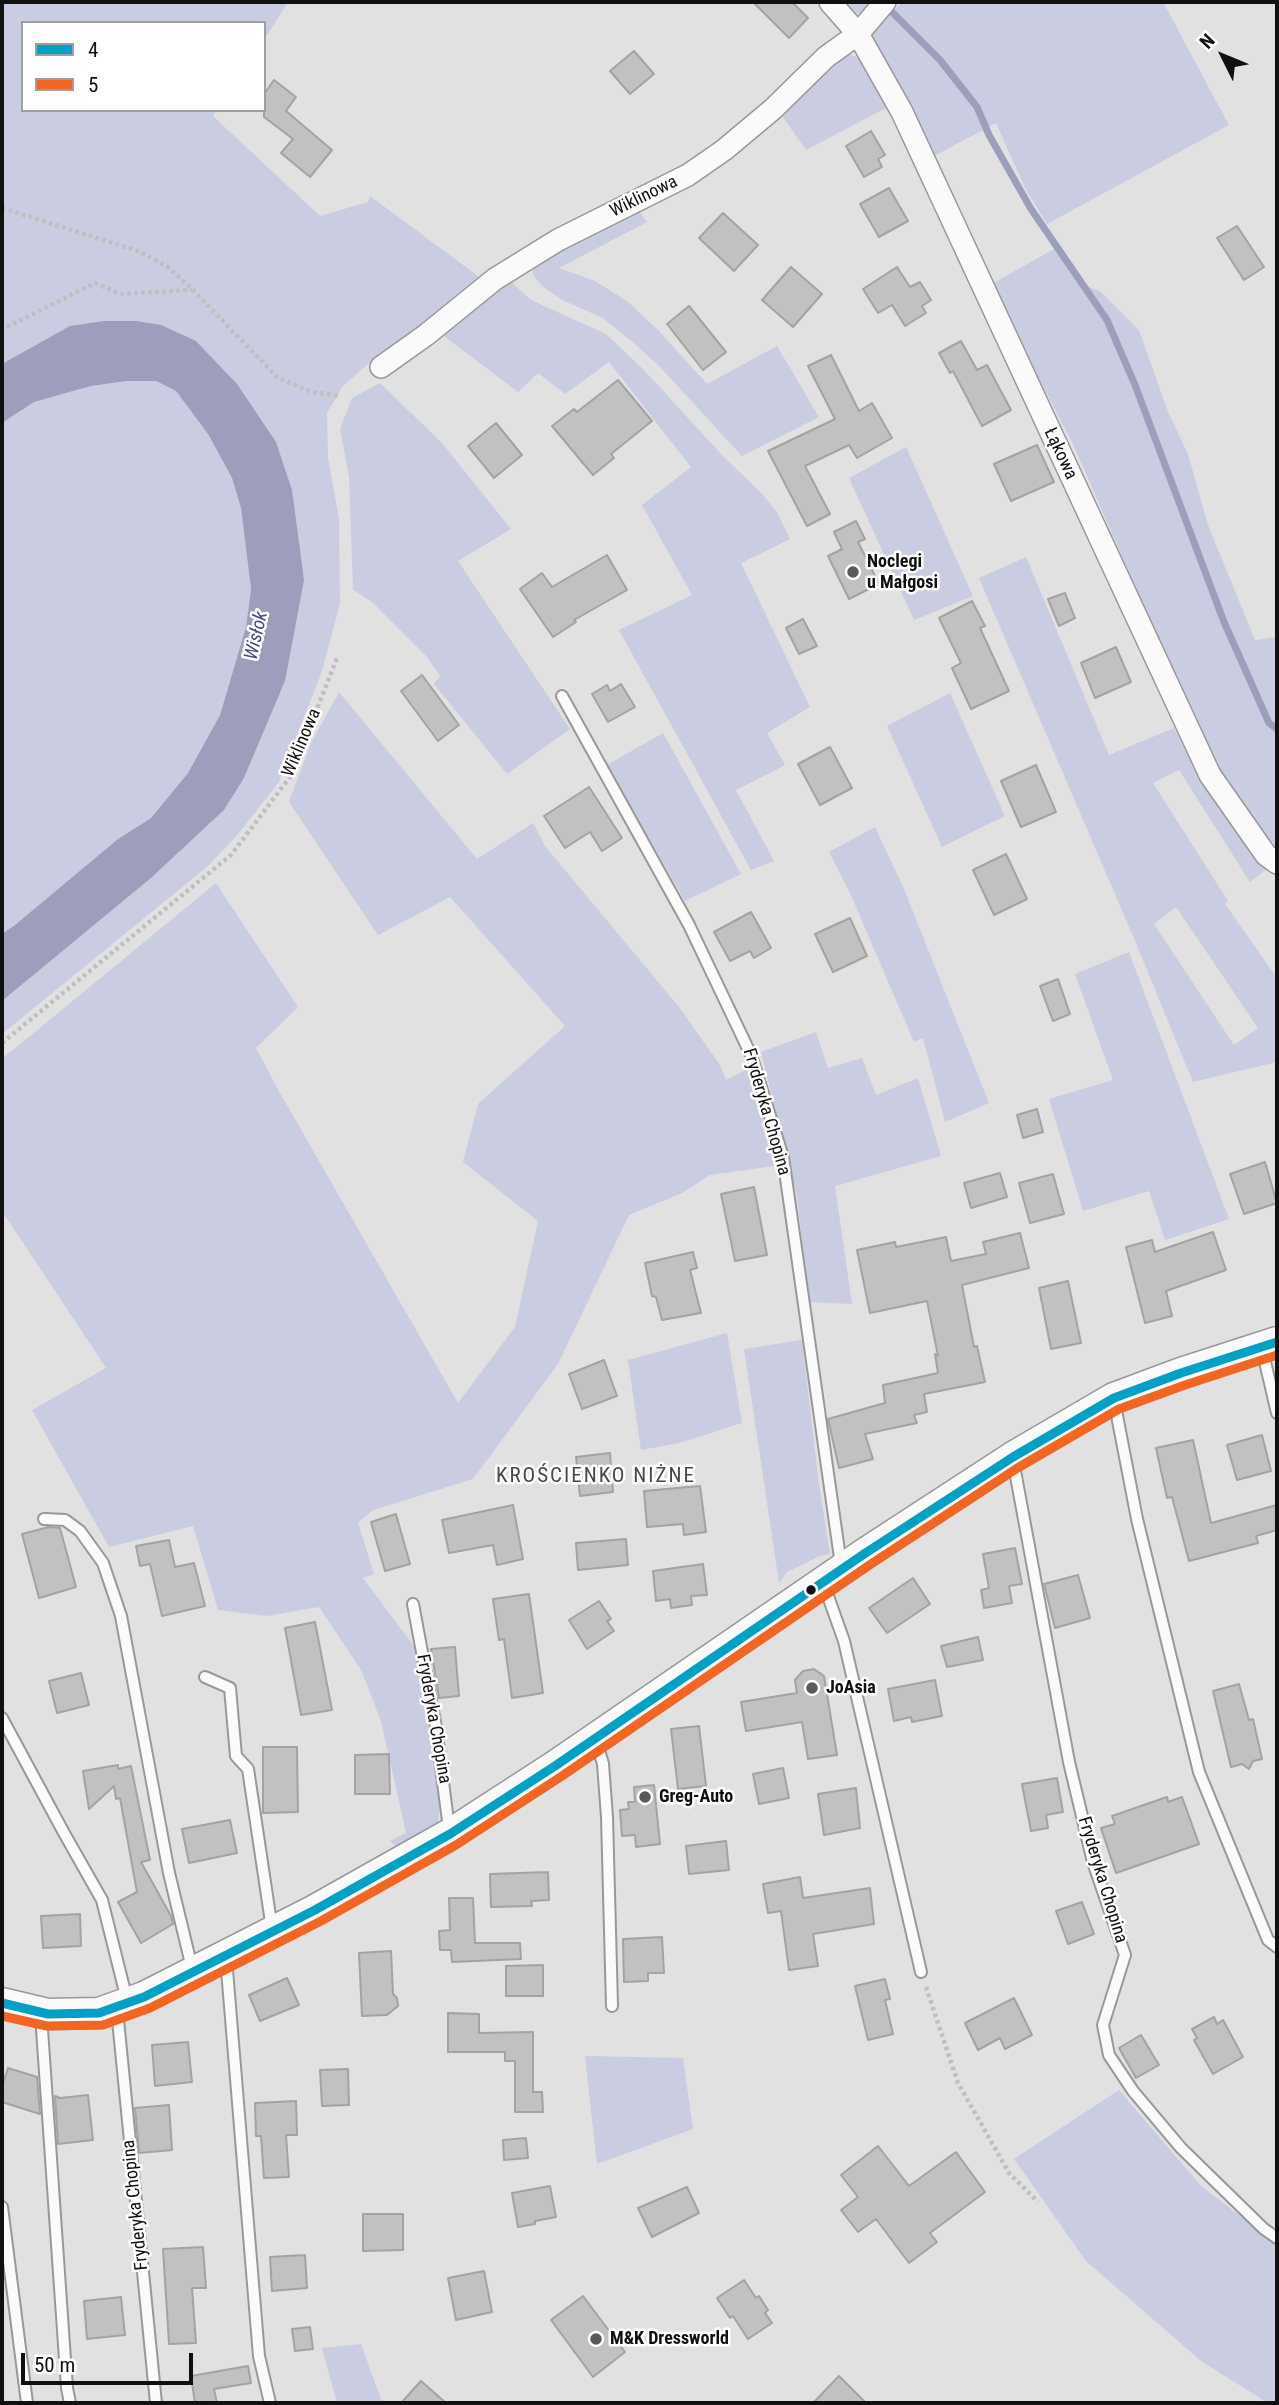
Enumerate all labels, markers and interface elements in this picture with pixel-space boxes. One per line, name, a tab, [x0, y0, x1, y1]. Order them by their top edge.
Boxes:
legend	[21, 21, 266, 112]
north arrow	[1188, 21, 1258, 91]
text: N	[1195, 29, 1220, 53]
text: 4	[88, 38, 98, 62]
text: 5	[88, 73, 98, 97]
street label: Wiklinowa	[607, 171, 681, 223]
street label: Łąkowa	[1039, 425, 1081, 483]
place label: Noclegi u Małgosi	[867, 551, 938, 594]
marker: Noclegi u Małgosi	[845, 564, 861, 580]
water label: Wisłok	[240, 610, 274, 662]
street label: Wiklinowa	[278, 706, 326, 780]
street label: Fryderyka Chopina	[738, 1046, 794, 1178]
district label: KROŚCIENKO NIŻNE	[498, 1464, 694, 1490]
unlabelled marker	[804, 1583, 818, 1597]
street label: Fryderyka Chopina	[411, 1653, 455, 1785]
place label: JoAsia	[826, 1677, 876, 1699]
marker: JoAsia	[804, 1680, 820, 1696]
place label: Greg-Auto	[659, 1786, 733, 1808]
marker: Greg-Auto	[637, 1789, 653, 1805]
street label: Fryderyka Chopina	[1073, 1814, 1131, 1946]
street label: Fryderyka Chopina	[118, 2139, 154, 2271]
place label: M&K Dressworld	[610, 2328, 729, 2350]
marker: M&K Dressworld	[588, 2331, 604, 2347]
scale bar	[24, 2338, 196, 2382]
text: 50 m	[34, 2353, 75, 2377]

